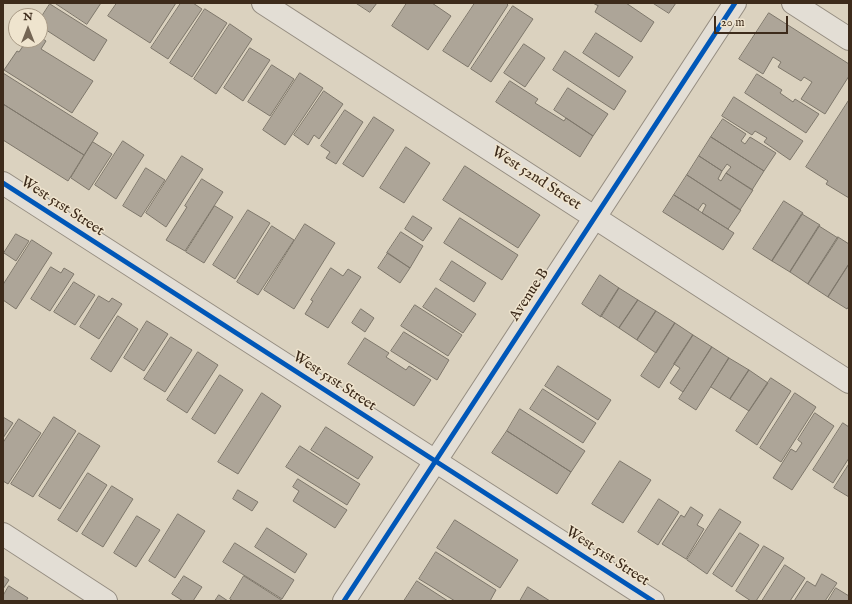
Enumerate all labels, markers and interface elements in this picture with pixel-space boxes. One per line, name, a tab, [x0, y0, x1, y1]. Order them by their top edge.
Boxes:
north arrow	[8, 8, 48, 48]
scale bar	[716, 8, 790, 34]
text: N	[23, 10, 33, 24]
text: 20 m	[721, 15, 744, 30]
street label: West 52nd Street	[488, 143, 584, 215]
street label: West 51st Street	[17, 173, 107, 241]
street label: Avenue B	[506, 265, 554, 325]
street label: West 51st Street	[289, 348, 379, 416]
street label: West 51st Street	[562, 523, 652, 591]

